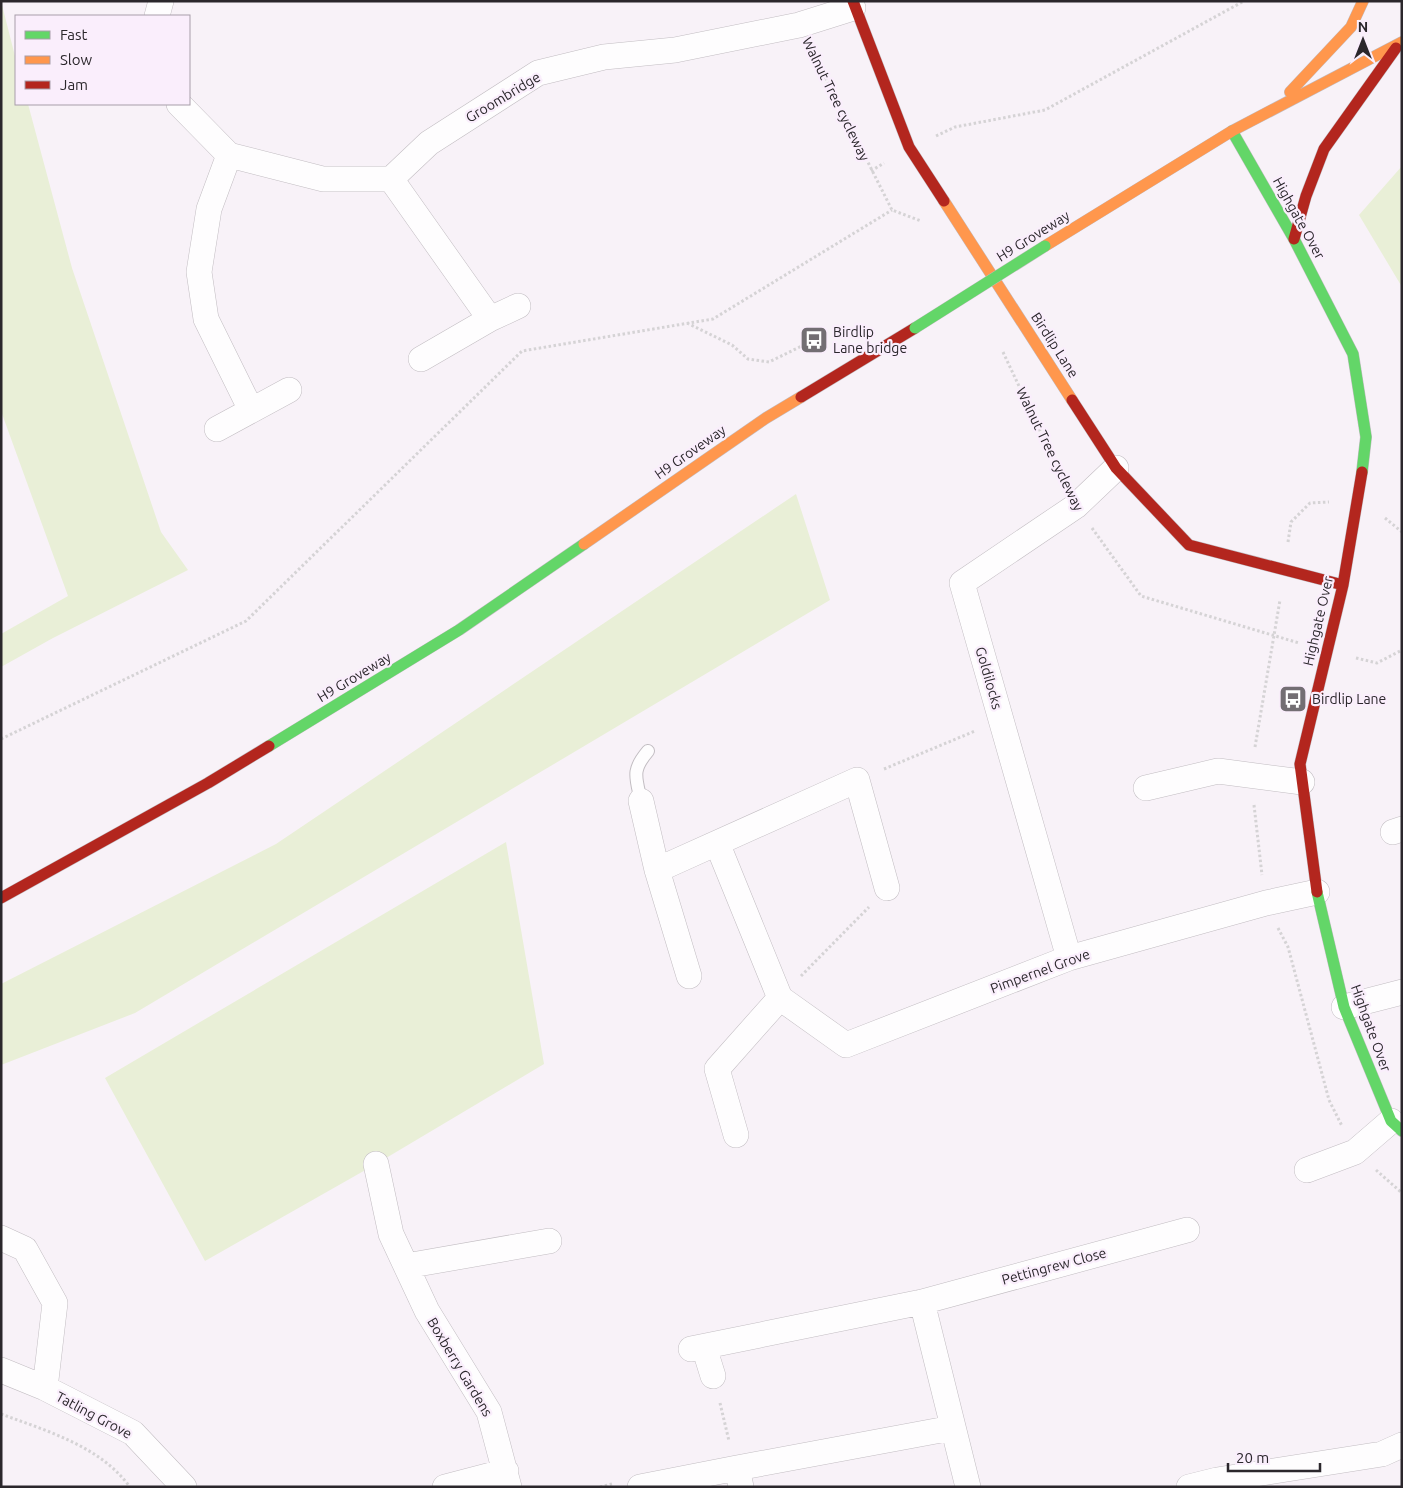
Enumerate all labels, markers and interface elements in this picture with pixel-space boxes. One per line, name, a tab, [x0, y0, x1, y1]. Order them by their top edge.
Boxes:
legend	[15, 15, 190, 105]
north arrow	[1338, 15, 1388, 65]
text: N	[1358, 19, 1368, 35]
text: Fast	[60, 26, 88, 43]
street label: Walnut Tree cycleway	[799, 35, 873, 164]
text: Slow	[60, 51, 93, 68]
street label: Groombridge	[463, 69, 543, 125]
text: Jam	[60, 76, 88, 93]
street label: Highgate Over	[1270, 174, 1329, 263]
street label: H9 Groveway	[994, 207, 1073, 265]
street label: Birdlip Lane	[1028, 309, 1082, 381]
place label: Birdlip Lane bridge	[833, 324, 907, 356]
bus stop icon: Birdlip Lane bridge	[799, 325, 829, 355]
street label: Walnut Tree cycleway	[1013, 385, 1087, 514]
street label: H9 Groveway	[651, 422, 729, 482]
street label: Highgate Over	[1300, 574, 1336, 667]
street label: Goldilocks	[972, 645, 1006, 711]
street label: H9 Groveway	[314, 649, 394, 705]
bus stop icon: Birdlip Lane	[1278, 684, 1308, 714]
place label: Birdlip Lane	[1312, 691, 1386, 707]
street label: Pimpernel Grove	[988, 946, 1092, 996]
street label: Highgate Over	[1348, 982, 1394, 1074]
street label: Pettingrew Close	[1000, 1244, 1108, 1288]
street label: Boxberry Gardens	[424, 1315, 496, 1419]
street label: Tatling Grove	[53, 1388, 135, 1442]
scale bar	[1228, 1440, 1320, 1472]
text: 20 m	[1236, 1449, 1269, 1466]

